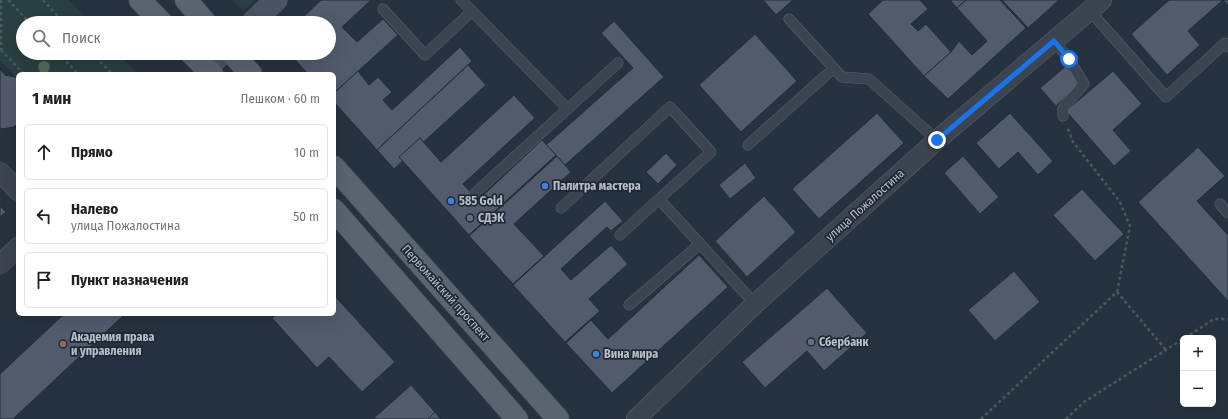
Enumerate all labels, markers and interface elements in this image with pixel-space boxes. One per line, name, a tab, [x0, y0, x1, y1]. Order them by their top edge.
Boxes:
search box	[16, 16, 336, 60]
icon: search	[30, 27, 52, 49]
text: Поиск	[62, 29, 100, 47]
route start	[1060, 50, 1078, 68]
text: 1 мин	[32, 88, 71, 109]
text: Пешком · 60 m	[241, 91, 320, 106]
route end	[928, 131, 946, 149]
icon: ahead	[33, 141, 55, 163]
text: Прямо	[71, 143, 113, 161]
text: 10 m	[294, 145, 319, 160]
street label: улица Пожалостина	[823, 166, 907, 244]
place label: Палитра мастера	[553, 179, 641, 193]
marker: Палитра мастера	[540, 181, 550, 191]
place label: 585 Gold	[459, 194, 503, 208]
marker: 585 Gold	[446, 196, 456, 206]
text: Налево	[71, 200, 118, 218]
icon: left	[33, 205, 55, 227]
text: 50 m	[293, 209, 319, 224]
place label: СДЭК	[478, 211, 504, 225]
marker: СДЭК	[465, 213, 475, 223]
text: улица Пожалостина	[71, 218, 180, 233]
street label: Первомайский проспект	[399, 242, 493, 344]
icon: arrive	[33, 269, 55, 291]
text: Пункт назначения	[71, 271, 189, 289]
place label: Академия права и управления	[70, 330, 154, 358]
place label: Сбербанк	[819, 335, 869, 349]
map controls	[1180, 335, 1216, 407]
button: +	[1180, 335, 1216, 371]
marker: Сбербанк	[806, 337, 816, 347]
marker: Академия права и управления	[58, 339, 68, 349]
place label: Вина мира	[604, 347, 658, 361]
marker: Вина мира	[591, 349, 601, 359]
button: −	[1180, 371, 1216, 407]

